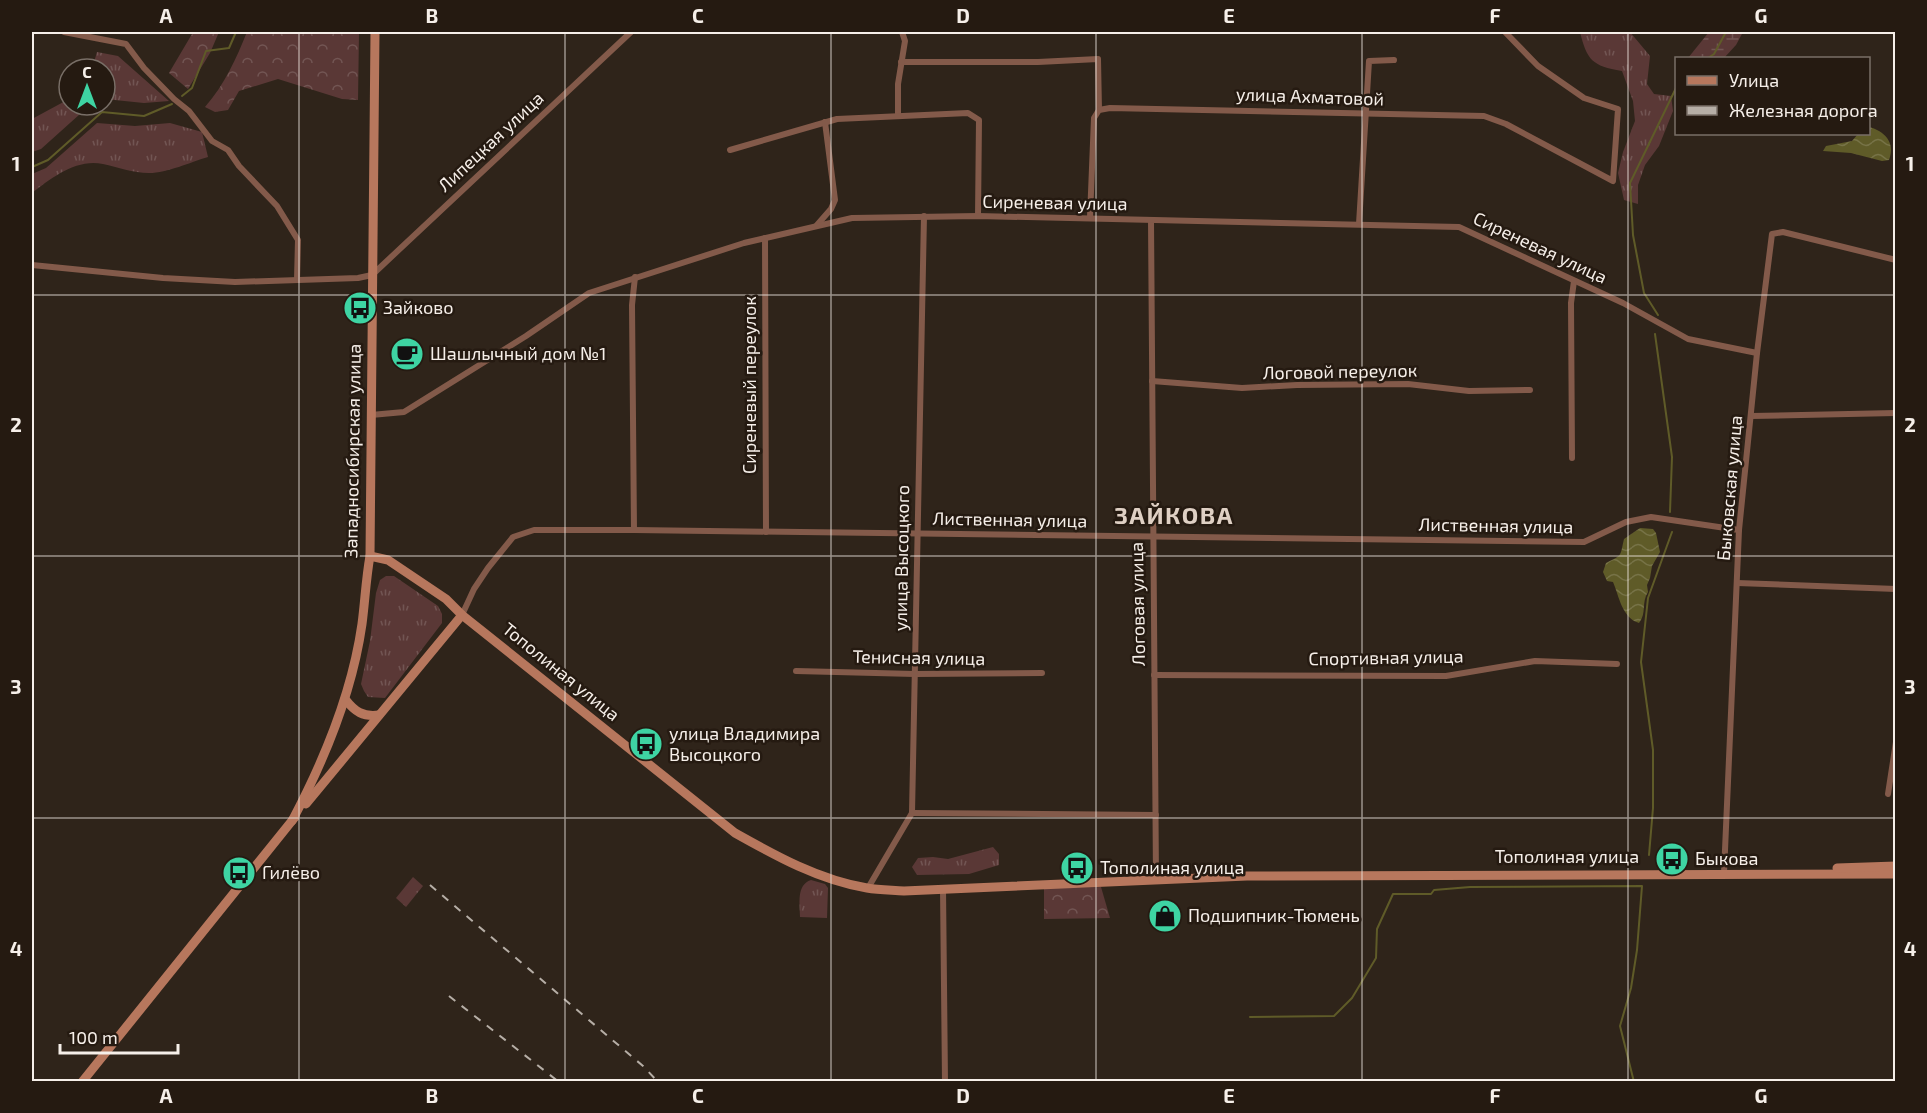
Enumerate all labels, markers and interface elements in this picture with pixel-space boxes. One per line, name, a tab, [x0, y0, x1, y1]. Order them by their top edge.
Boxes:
text: A	[159, 3, 173, 27]
text: B	[426, 3, 438, 27]
text: C	[692, 3, 704, 27]
text: D	[956, 3, 970, 27]
text: E	[1223, 3, 1235, 27]
text: F	[1489, 3, 1501, 27]
text: G	[1755, 3, 1767, 27]
north arrow	[57, 57, 117, 117]
legend	[1675, 57, 1870, 135]
text: С	[82, 62, 92, 81]
text: Улица	[1729, 69, 1779, 91]
street label: улица Ахматовой	[1236, 82, 1384, 110]
street label: Липецкая улица	[433, 87, 548, 196]
text: Железная дорога	[1729, 99, 1878, 121]
text: 1	[12, 151, 20, 175]
text: 1	[1906, 151, 1914, 175]
street label: Сиреневая улица	[982, 190, 1128, 214]
street label: Сиреневая улица	[1470, 206, 1611, 288]
bus stop icon: Зайково	[342, 290, 378, 326]
place label: Зайково	[383, 296, 454, 318]
street label: Сиреневый переулок	[738, 296, 760, 474]
cafe icon: Шашлычный дом №1	[389, 336, 425, 372]
place label: Шашлычный дом №1	[430, 342, 607, 364]
street label: Западносибирская улица	[339, 343, 365, 559]
street label: Логовой переулок	[1263, 359, 1418, 383]
text: 2	[10, 412, 22, 436]
text: 2	[1904, 412, 1916, 436]
street label: Быковская улица	[1712, 414, 1746, 562]
street label: улица Высоцкого	[889, 485, 913, 631]
district label: ЗАЙКОВА	[1114, 500, 1234, 529]
street label: Лиственная улица	[933, 507, 1087, 531]
street label: Лиственная улица	[1419, 513, 1573, 537]
street label: Логовая улица	[1125, 542, 1149, 666]
street label: Тополиная улица	[499, 617, 625, 725]
street label: Тенисная улица	[853, 645, 985, 669]
street label: Спортивная улица	[1308, 645, 1464, 669]
text: 3	[10, 674, 22, 698]
text: 3	[1904, 674, 1916, 698]
place label: улица Владимира Высоцкого	[669, 722, 820, 765]
bus stop icon: улица Владимира Высоцкого	[628, 726, 664, 762]
bus stop icon: Быкова	[1654, 841, 1690, 877]
street label: Тополиная улица	[1495, 845, 1639, 867]
place label: Быкова	[1695, 847, 1759, 869]
bus stop icon: Тополиная улица	[1059, 850, 1095, 886]
bus stop icon: Гилёво	[221, 855, 257, 891]
place label: Тополиная улица	[1100, 856, 1244, 878]
place label: Гилёво	[262, 861, 320, 883]
shop icon: Подшипник-Тюмень	[1147, 898, 1183, 934]
place label: Подшипник-Тюмень	[1188, 904, 1360, 926]
text: 4	[10, 936, 23, 960]
text: 4	[1904, 936, 1917, 960]
scale bar	[60, 1017, 178, 1055]
text: 100 m	[69, 1026, 118, 1048]
text: A	[159, 1083, 173, 1107]
text: B	[426, 1083, 438, 1107]
text: C	[692, 1083, 704, 1107]
text: D	[956, 1083, 970, 1107]
text: E	[1223, 1083, 1235, 1107]
text: F	[1489, 1083, 1501, 1107]
text: G	[1755, 1083, 1767, 1107]

